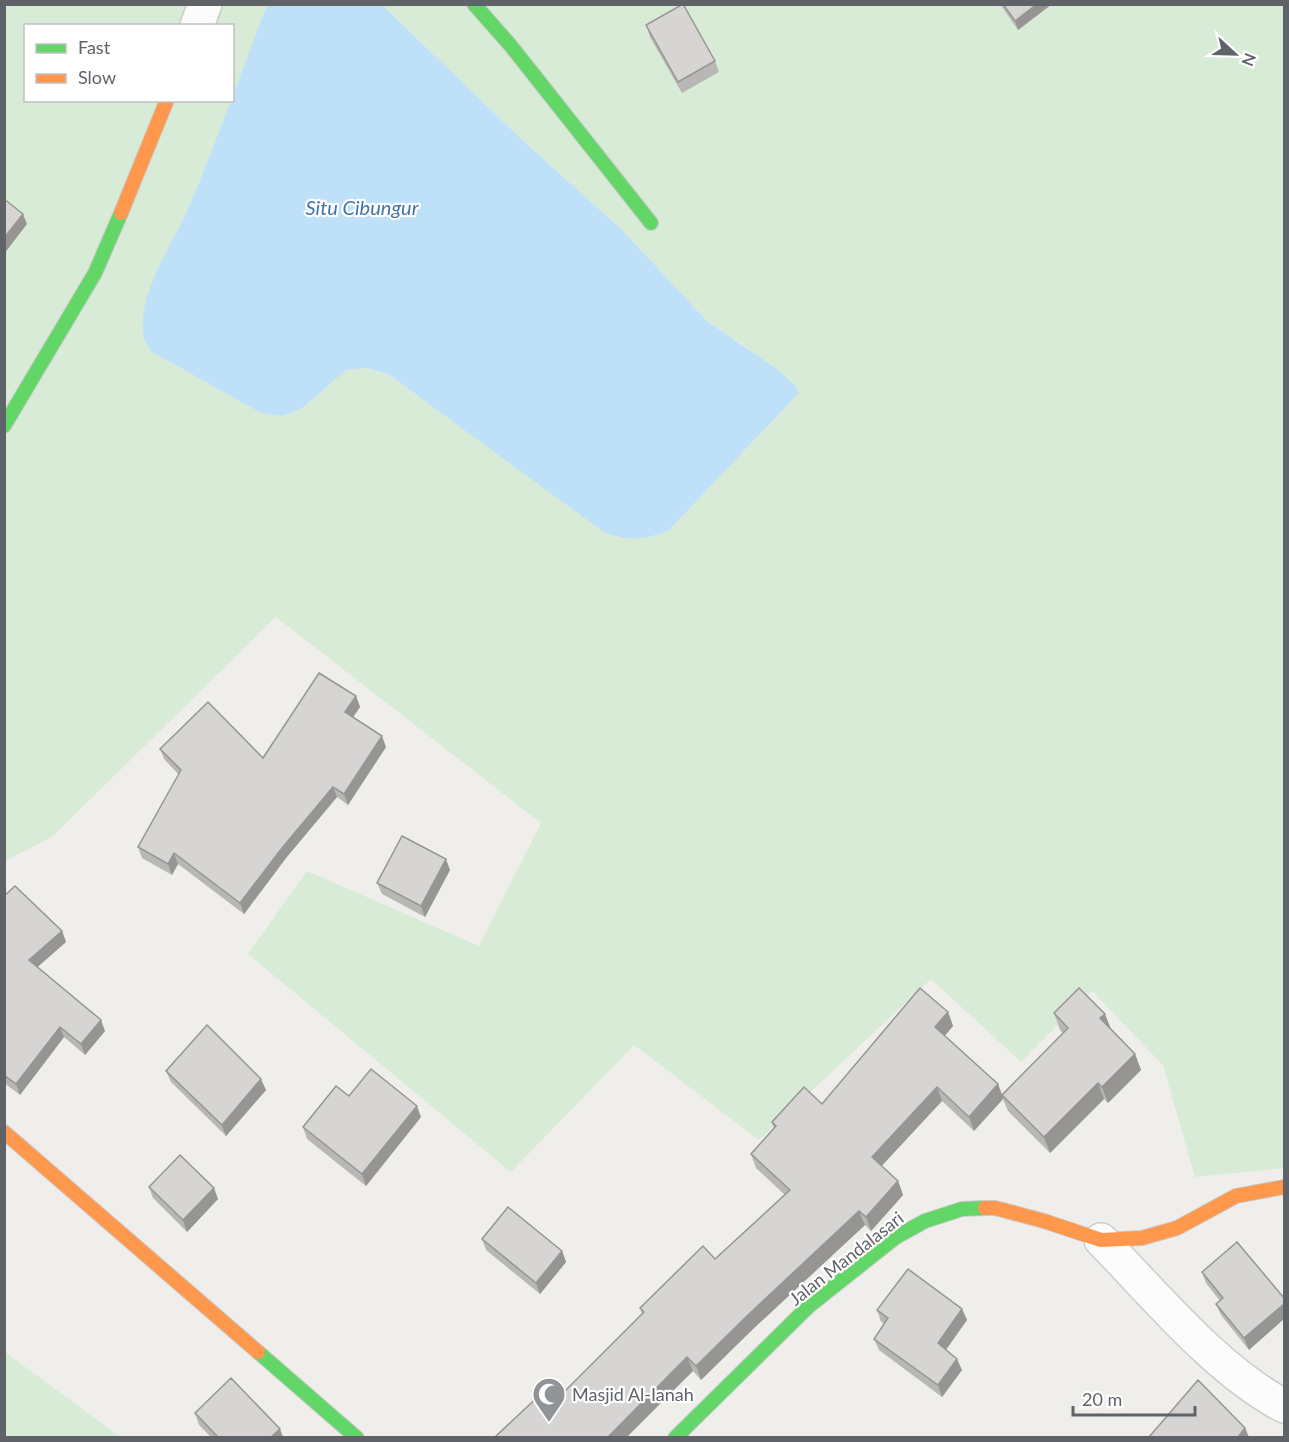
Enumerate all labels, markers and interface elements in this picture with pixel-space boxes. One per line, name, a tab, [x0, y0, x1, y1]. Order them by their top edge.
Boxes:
legend	[24, 24, 234, 102]
north arrow	[1205, 24, 1265, 84]
text: Fast	[78, 36, 111, 58]
text: N	[1238, 51, 1260, 69]
text: Slow	[78, 66, 116, 88]
water label: Situ Cibungur	[306, 195, 420, 219]
street label: Jalan Mandalasari	[784, 1206, 908, 1310]
mosque icon: Masjid Al-Ianah	[531, 1376, 567, 1423]
scale bar	[1073, 1379, 1194, 1417]
place label: Masjid Al-Ianah	[572, 1383, 694, 1405]
text: 20 m	[1082, 1388, 1122, 1410]

